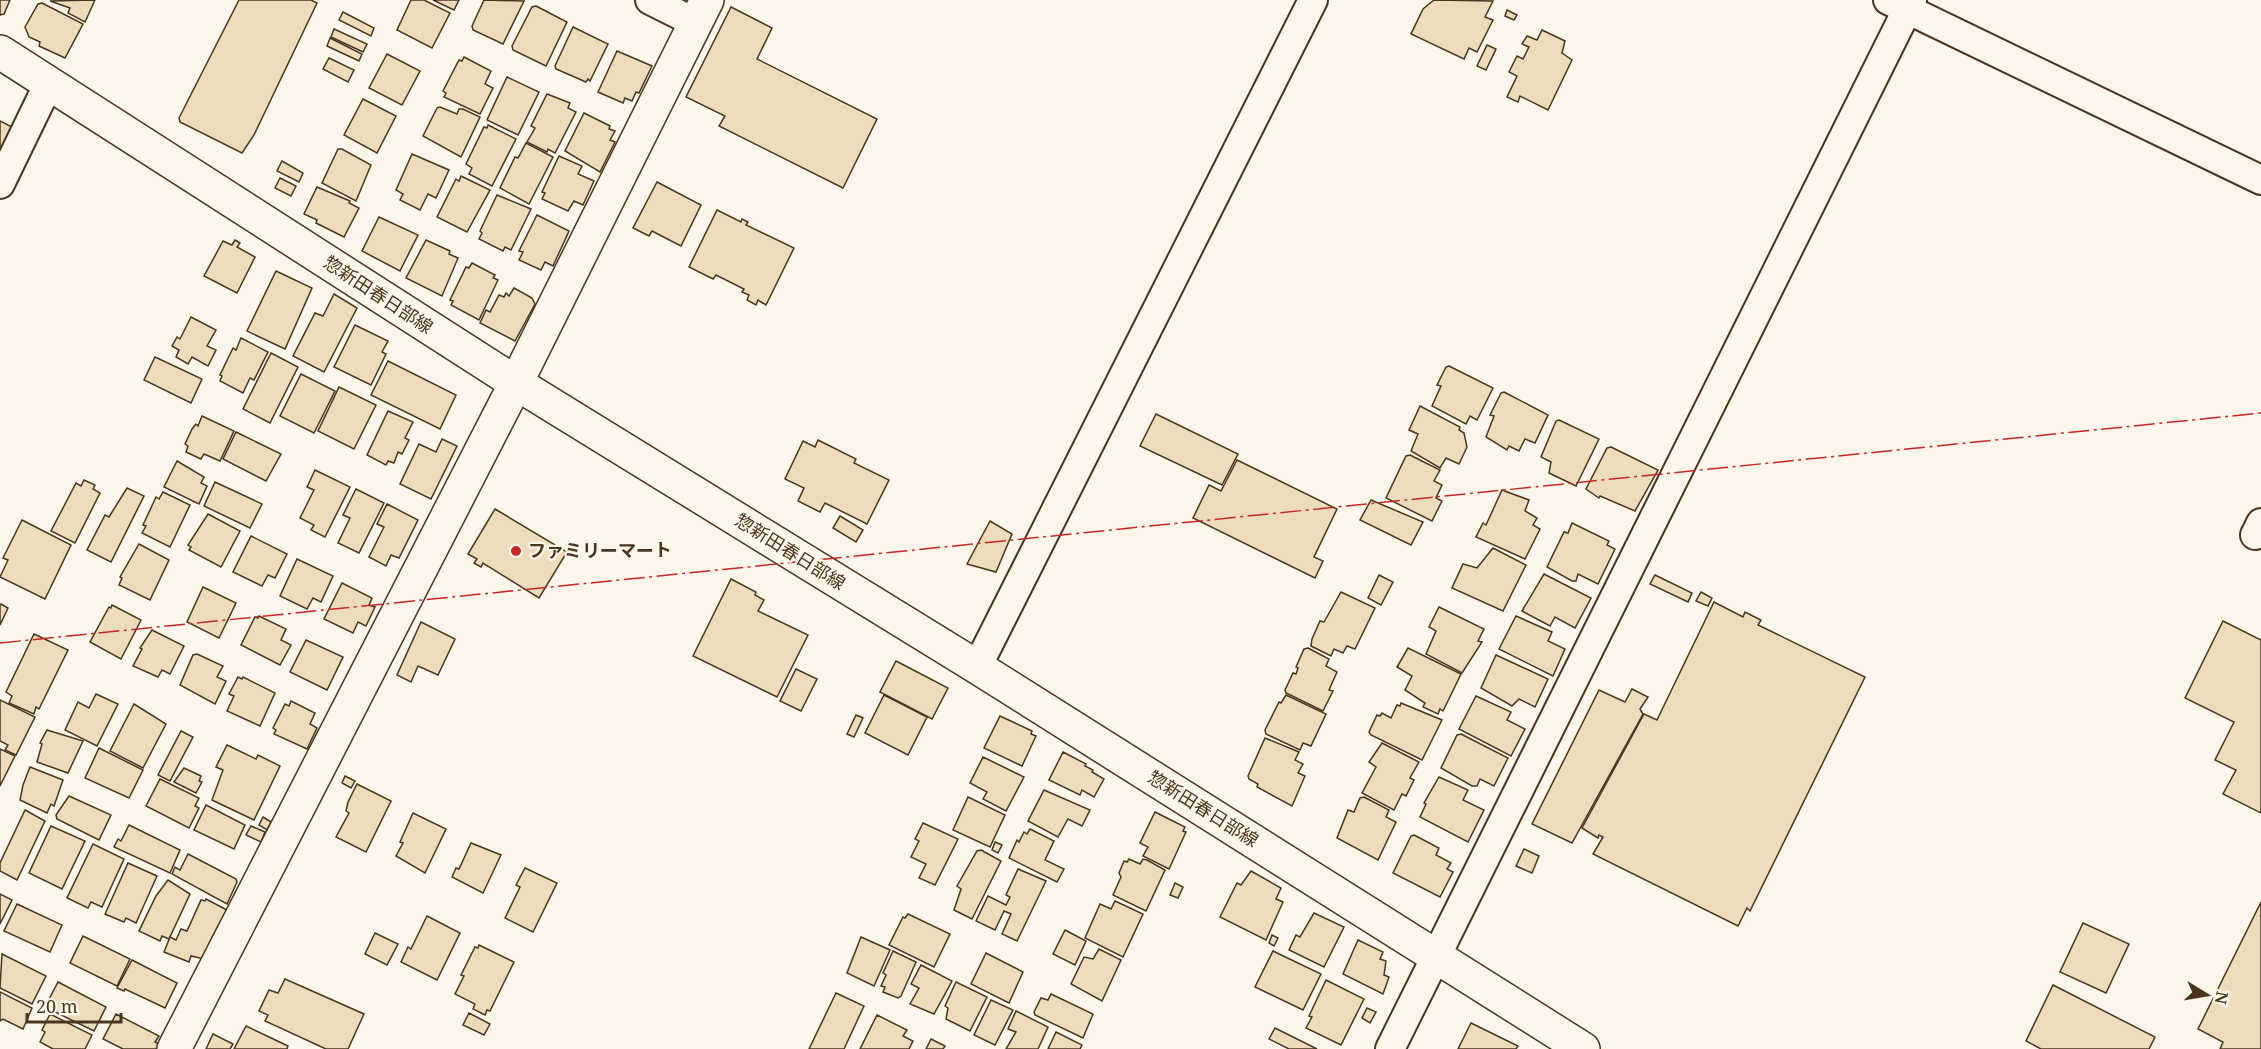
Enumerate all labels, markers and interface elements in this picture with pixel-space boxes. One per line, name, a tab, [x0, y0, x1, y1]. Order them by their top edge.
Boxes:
street label: 惣新田春日部線	[319, 250, 438, 339]
street label: 惣新田春日部線	[731, 508, 850, 595]
place label: ファミリーマート	[528, 538, 672, 562]
marker: ファミリーマート	[509, 544, 523, 558]
street label: 惣新田春日部線	[1144, 765, 1263, 852]
north arrow	[2177, 965, 2237, 1025]
scale bar	[27, 986, 122, 1024]
text: N	[2210, 990, 2234, 1007]
text: 20 m	[36, 994, 78, 1018]

